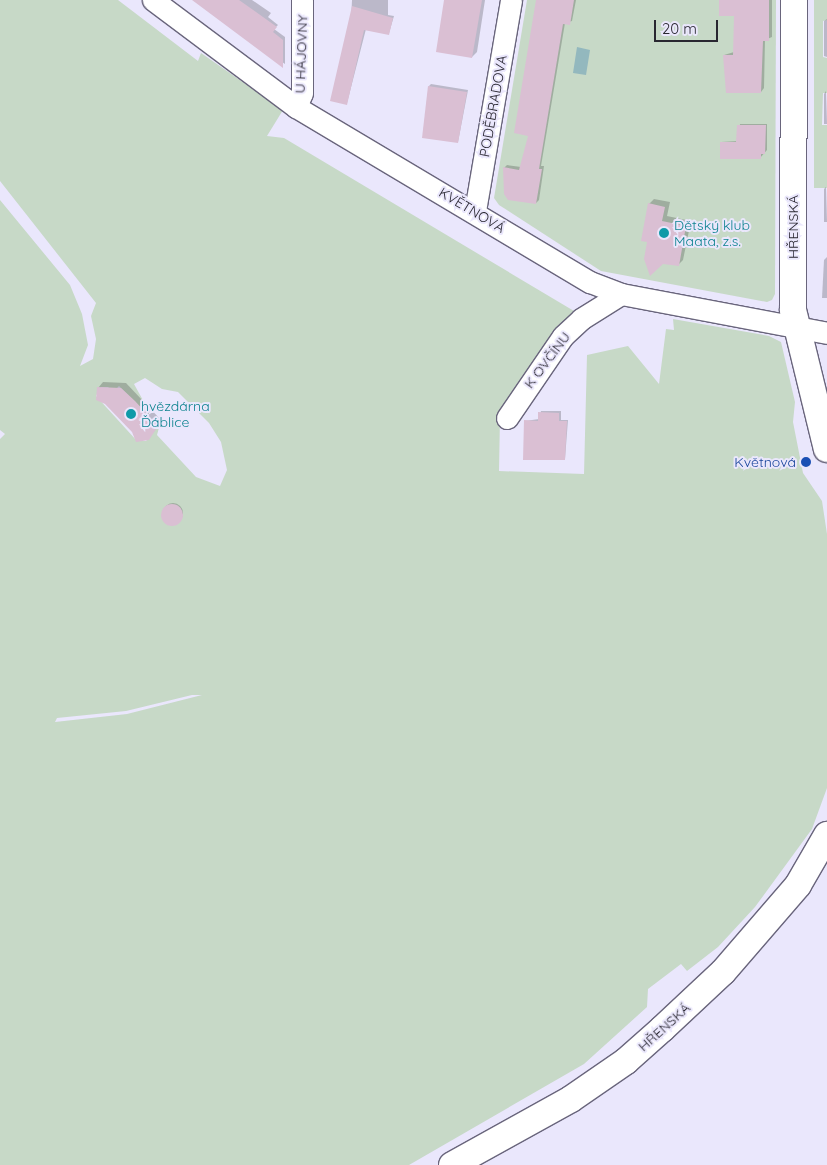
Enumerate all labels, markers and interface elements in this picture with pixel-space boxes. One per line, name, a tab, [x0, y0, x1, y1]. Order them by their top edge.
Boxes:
scale bar	[657, 10, 721, 42]
street label: U HÁJOVNY	[291, 14, 311, 94]
text: 20 m	[662, 19, 697, 38]
street label: PODĚBRADOVA	[476, 54, 510, 158]
street label: KVĚTNOVÁ	[436, 184, 508, 236]
street label: HŘENSKÁ	[785, 195, 801, 259]
place label: Dětský klub Maata, z.s.	[674, 217, 750, 250]
marker: Dětský klub Maata, z.s.	[658, 227, 670, 239]
street label: K OVČÍNU	[520, 329, 574, 391]
place label: hvězdárna Ďáblice	[141, 398, 210, 431]
marker: hvězdárna Ďáblice	[125, 408, 137, 420]
place label: Květnová	[734, 454, 796, 470]
marker: Květnová	[800, 456, 812, 468]
street label: HŘENSKÁ	[635, 999, 693, 1055]

